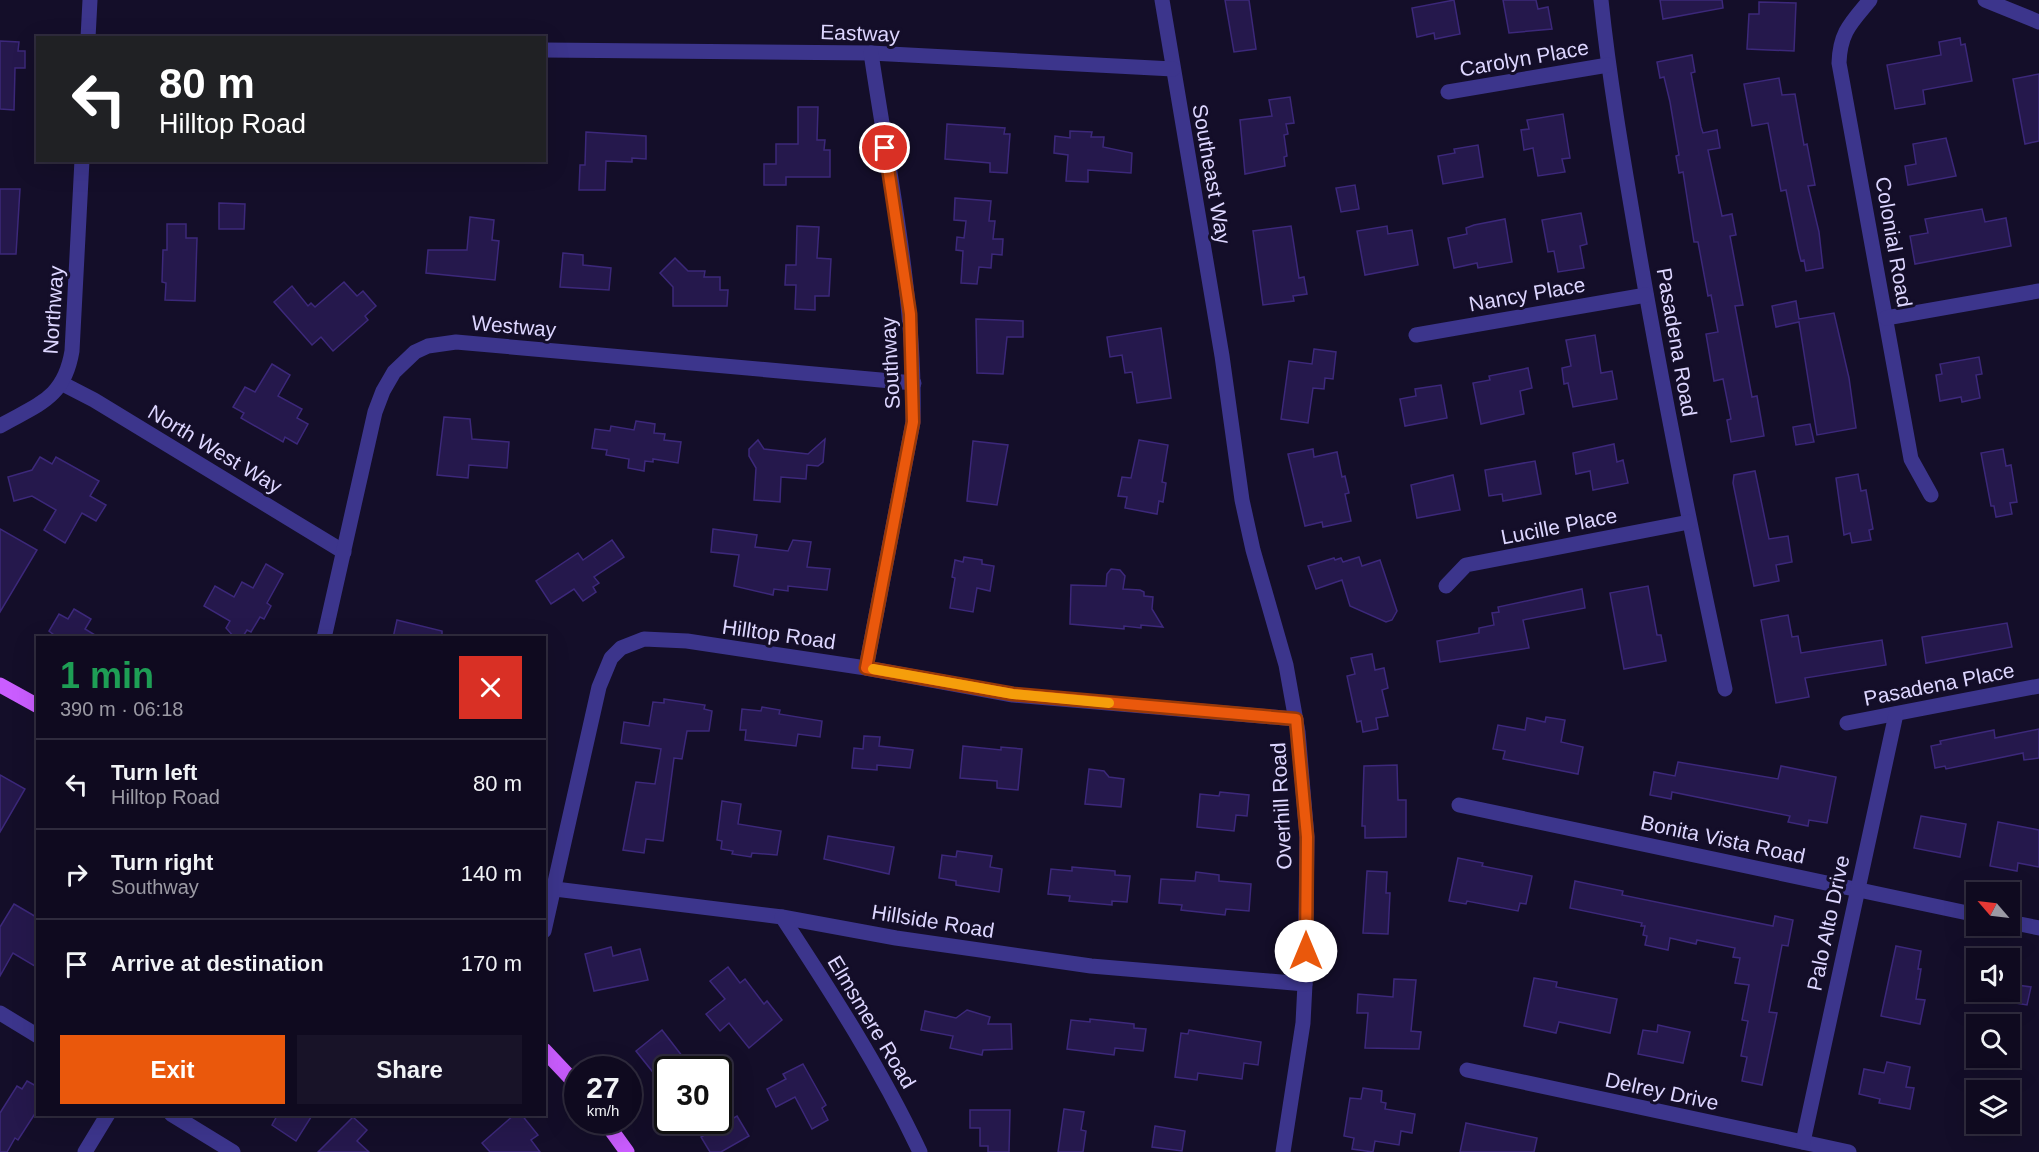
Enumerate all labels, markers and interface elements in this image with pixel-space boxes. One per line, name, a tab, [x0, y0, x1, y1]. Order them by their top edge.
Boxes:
street label: Eastway	[820, 20, 901, 46]
street label: Carolyn Place	[1458, 35, 1590, 81]
icon: left	[60, 60, 138, 138]
text: 80 m	[159, 60, 255, 107]
street label: Southeast Way	[1188, 102, 1236, 246]
text: Hilltop Road	[159, 109, 306, 139]
pin	[859, 122, 910, 173]
icon: arrive	[868, 131, 901, 164]
street label: Colonial Road	[1871, 175, 1917, 309]
street label: Northway	[38, 264, 68, 355]
street label: Pasadena Road	[1653, 266, 1701, 418]
street label: Nancy Place	[1467, 272, 1587, 316]
street label: Westway	[471, 311, 558, 341]
street label: Southway	[876, 316, 904, 410]
street label: North West Way	[144, 400, 286, 498]
street label: Lucille Place	[1499, 503, 1619, 549]
street label: Hilltop Road	[721, 615, 837, 653]
text: 1 min	[60, 655, 154, 696]
button: close	[459, 656, 522, 719]
street label: Pasadena Place	[1862, 658, 2016, 710]
text: 390 m · 06:18	[60, 698, 183, 720]
street label: Overhill Road	[1266, 742, 1296, 870]
text: Turn left	[111, 760, 197, 785]
icon: left	[60, 768, 93, 801]
text: 80 m	[473, 771, 522, 796]
text: Hilltop Road	[111, 786, 220, 808]
street label: Bonita Vista Road	[1639, 810, 1807, 868]
text: Turn right	[111, 850, 213, 875]
street label: Palo Alto Drive	[1802, 853, 1854, 993]
icon: right	[60, 858, 93, 891]
text: 140 m	[461, 861, 522, 886]
text: Southway	[111, 876, 199, 898]
north arrow	[1966, 882, 2020, 936]
map controls	[1966, 882, 2020, 1134]
street label: Hillside Road	[870, 900, 996, 942]
position arrow	[1274, 919, 1338, 983]
icon: arrive	[60, 948, 93, 981]
button: sound	[1966, 948, 2020, 1002]
text: Arrive at destination	[111, 951, 324, 976]
text: 170 m	[461, 951, 522, 976]
street label: Elmsmere Road	[823, 952, 921, 1092]
button: search	[1966, 1014, 2020, 1068]
button: Exit	[60, 1035, 285, 1104]
button: Share	[297, 1035, 522, 1104]
speed limit sign: 30	[654, 1056, 732, 1134]
street label: Delrey Drive	[1603, 1068, 1721, 1114]
text: 27	[586, 1071, 620, 1104]
button: layers	[1966, 1080, 2020, 1134]
text: km/h	[587, 1102, 619, 1119]

